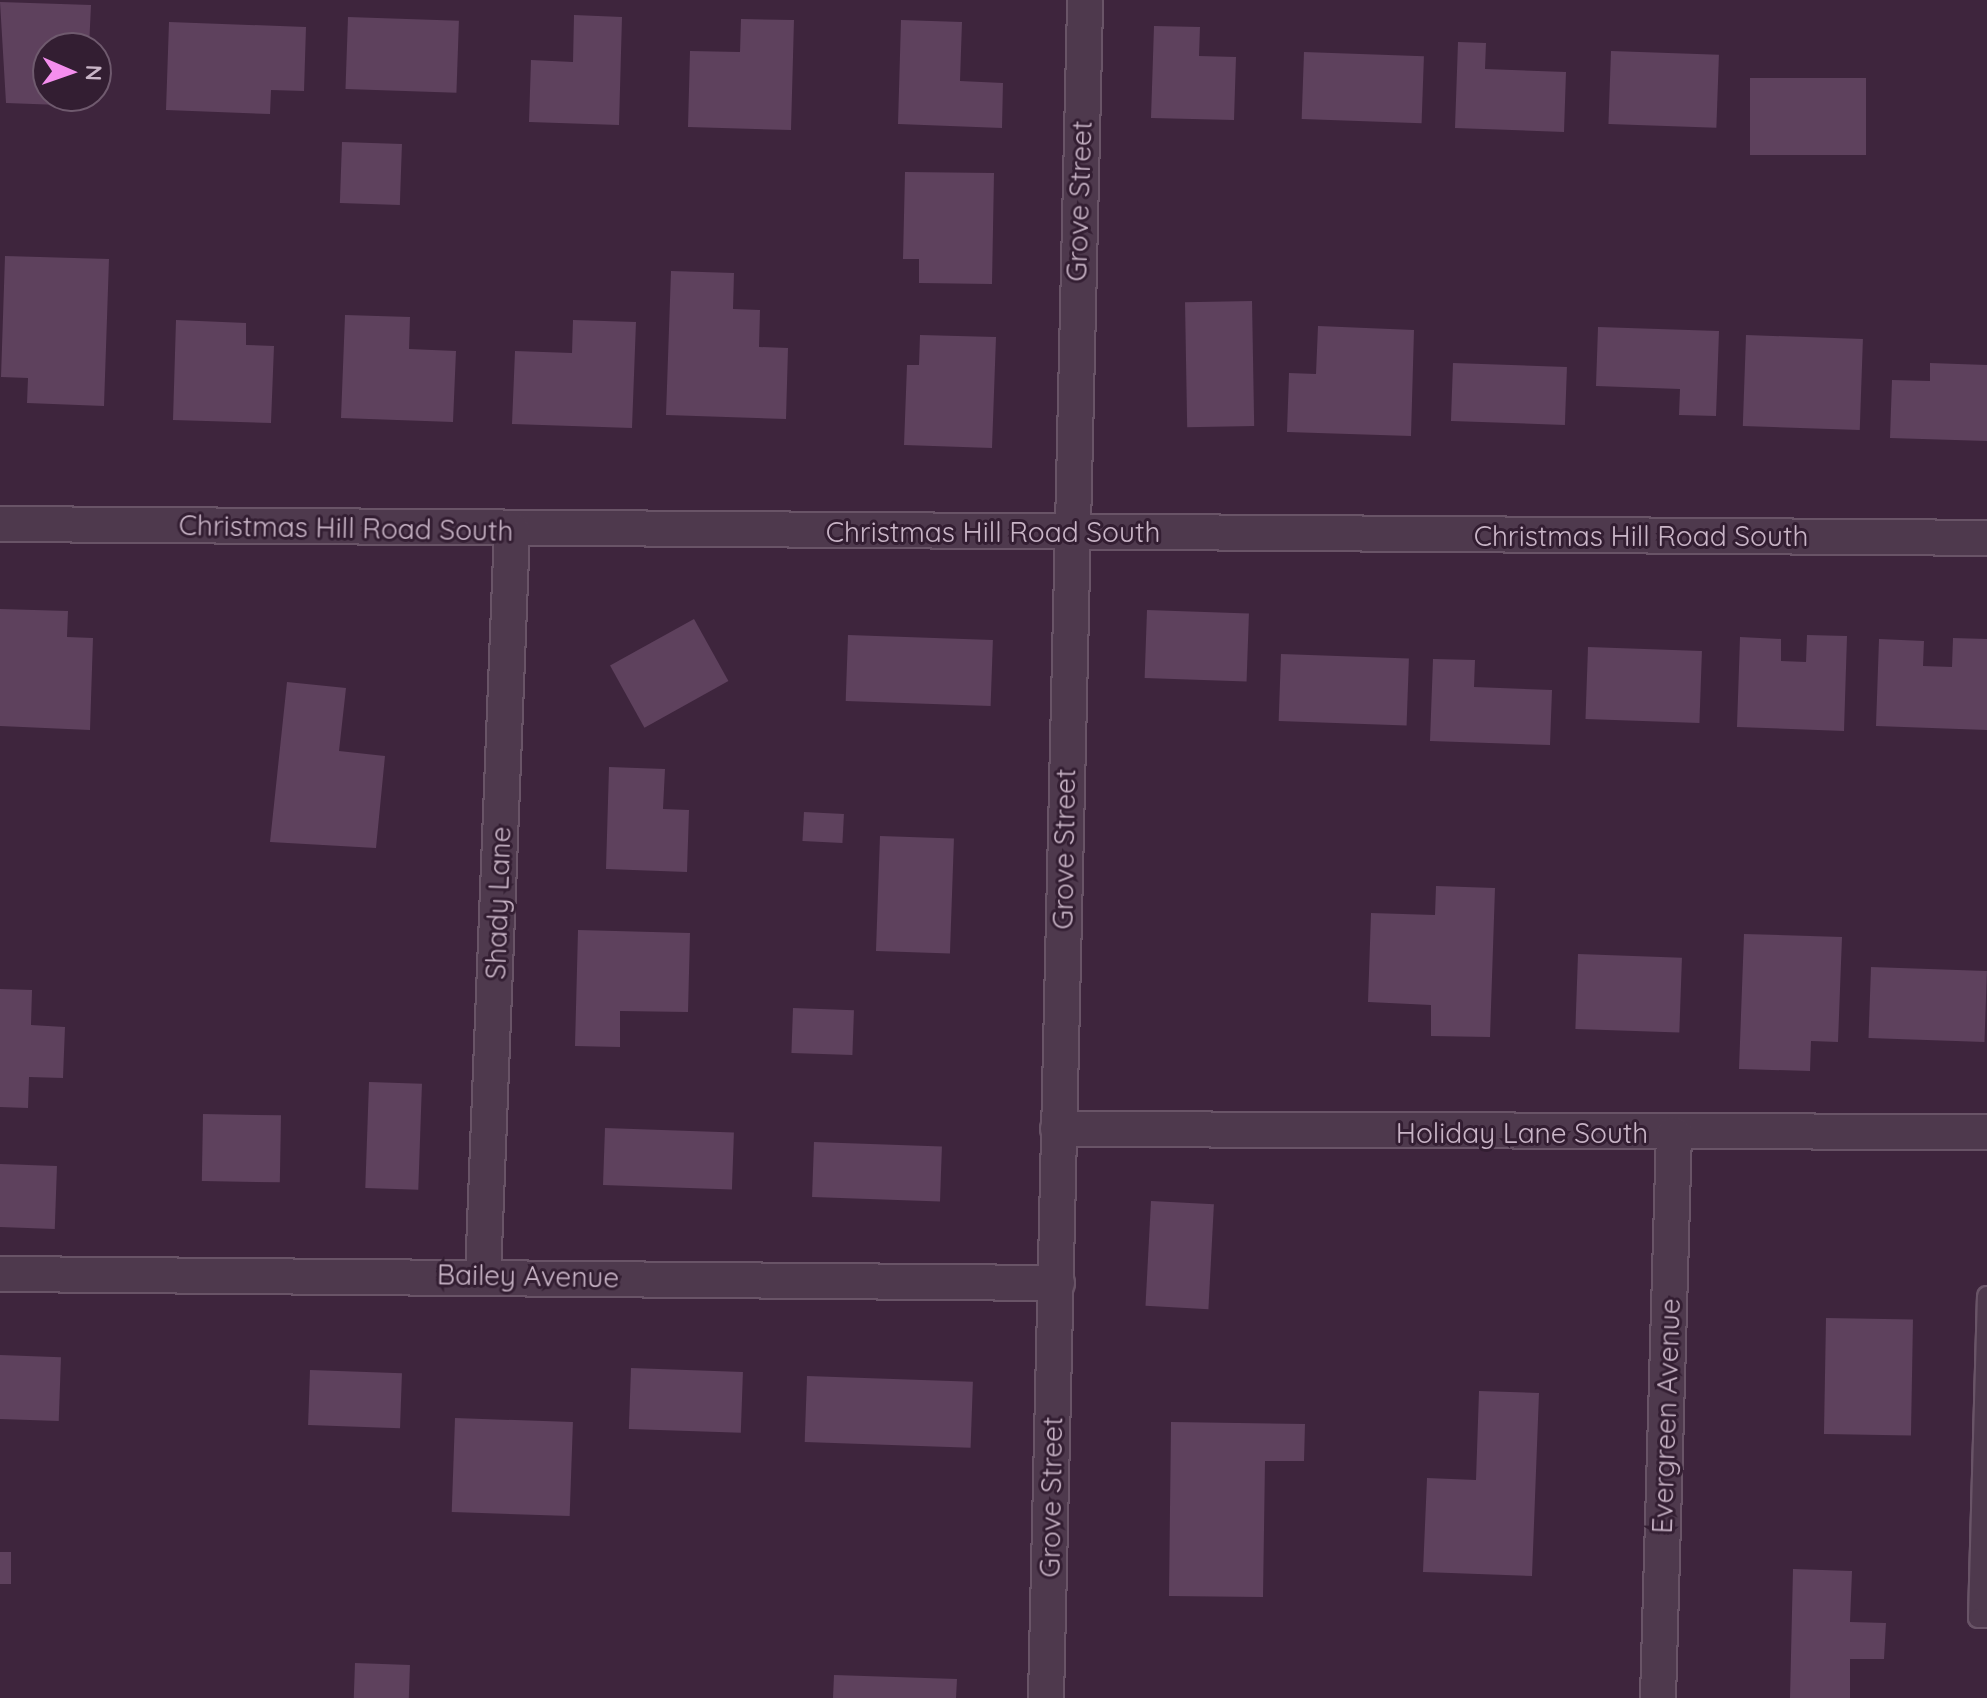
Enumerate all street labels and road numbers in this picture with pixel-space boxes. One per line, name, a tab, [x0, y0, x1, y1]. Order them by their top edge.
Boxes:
street label: Grove Street	[1059, 120, 1099, 282]
street label: Christmas Hill Road South	[178, 508, 514, 548]
street label: Christmas Hill Road South	[826, 515, 1160, 549]
street label: Christmas Hill Road South	[1474, 519, 1808, 553]
street label: Grove Street	[1046, 768, 1082, 930]
street label: Shady Lane	[479, 826, 517, 980]
street label: Holiday Lane South	[1396, 1116, 1648, 1150]
street label: Bailey Avenue	[437, 1258, 619, 1294]
street label: Evergreen Avenue	[1645, 1298, 1687, 1534]
street label: Grove Street	[1033, 1416, 1069, 1578]

